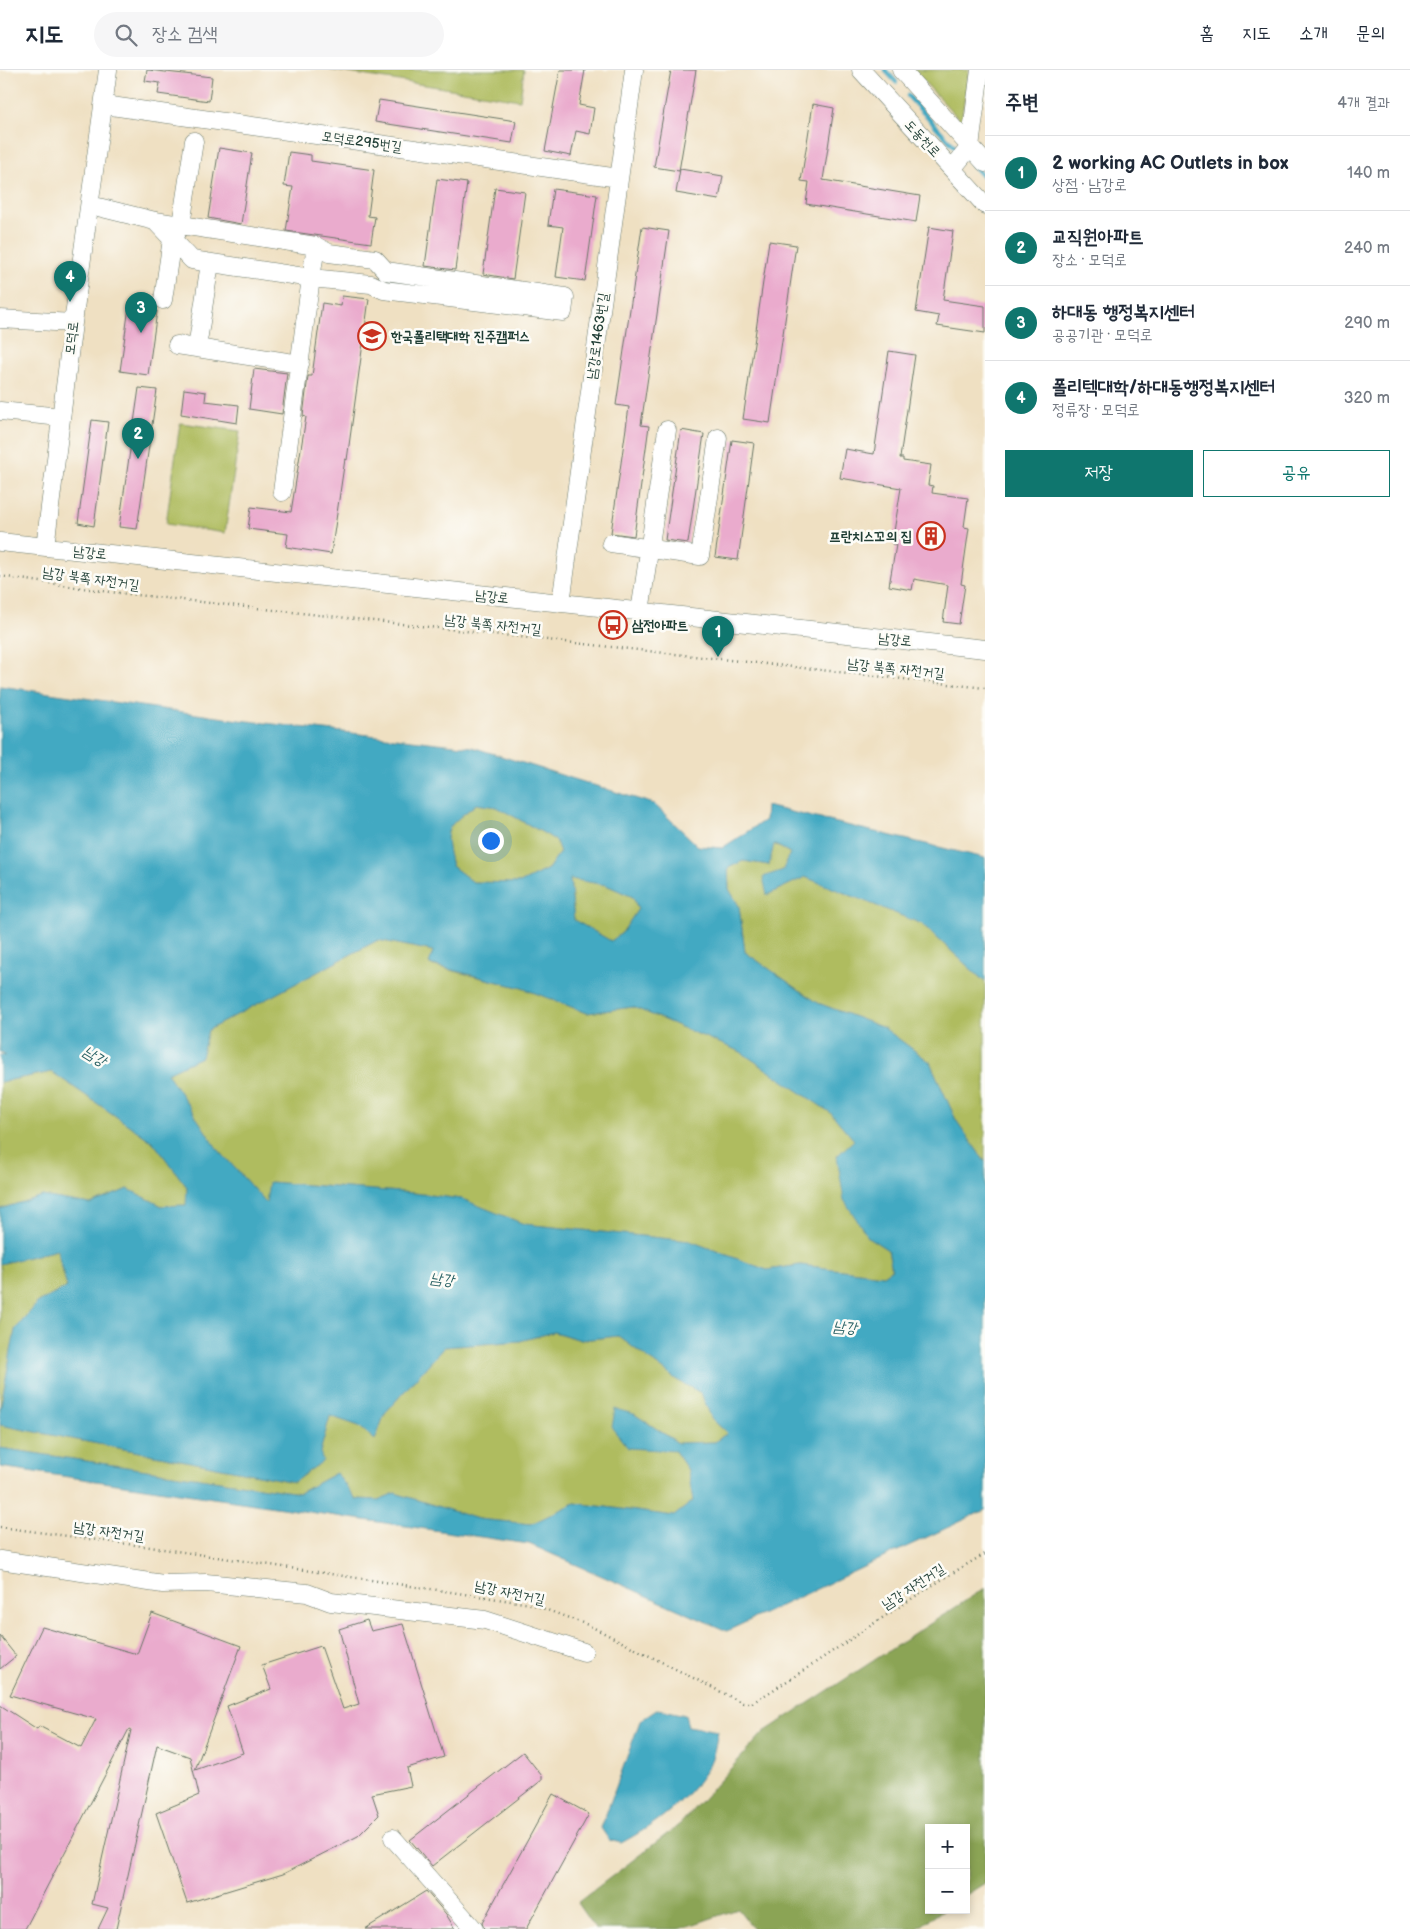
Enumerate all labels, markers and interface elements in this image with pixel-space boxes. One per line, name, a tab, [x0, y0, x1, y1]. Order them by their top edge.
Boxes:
search box	[94, 12, 444, 57]
text: 지도	[25, 20, 64, 49]
icon: search	[112, 21, 140, 49]
text: 장소 검색	[152, 23, 218, 46]
text: 홈	[1200, 23, 1214, 44]
text: 지도	[1242, 23, 1271, 44]
text: 소개	[1299, 23, 1328, 44]
text: 문의	[1356, 23, 1385, 44]
text: 주변	[1005, 90, 1039, 115]
text: 4개 결과	[1337, 94, 1390, 113]
street label: 도동천로	[901, 116, 944, 161]
street label: 모덕로295번길	[321, 127, 404, 156]
text: 2 working AC Outlets in box	[1052, 152, 1288, 175]
text: 1	[1018, 164, 1024, 183]
text: 140 m	[1347, 164, 1390, 183]
text: 상점 · 남강로	[1052, 176, 1127, 195]
text: 교직원아파트	[1052, 226, 1144, 249]
text: 2	[1016, 239, 1026, 258]
text: 240 m	[1344, 239, 1390, 258]
text: 장소 · 모덕로	[1052, 251, 1127, 270]
pin: 4	[54, 261, 86, 302]
street label: 남강로1463번길	[583, 291, 612, 381]
pin: 3	[125, 292, 157, 333]
text: 하대동 행정복지센터	[1052, 301, 1195, 324]
text: 3	[1016, 314, 1026, 333]
text: 290 m	[1344, 314, 1390, 333]
street label: 모덕로	[61, 320, 82, 356]
school or university icon: 한국폴리택대학 진주캠퍼스	[357, 321, 387, 351]
text: 공공기관 · 모덕로	[1052, 326, 1153, 345]
place label: 한국폴리택대학 진주캠퍼스	[390, 328, 530, 345]
text: 폴리텍대학/하대동행정복지센터	[1052, 376, 1275, 399]
text: 4	[1016, 389, 1026, 408]
text: 320 m	[1344, 389, 1390, 408]
text: 정류장 · 모덕로	[1052, 401, 1140, 420]
pin: 2	[122, 418, 154, 459]
button: 저장	[1005, 450, 1193, 497]
button: 공유	[1203, 450, 1390, 497]
building icon: 프란치스꼬의 집	[916, 521, 946, 551]
place label: 프란치스꼬의 집	[829, 528, 912, 545]
street label: 남강로	[72, 542, 108, 563]
street label: 남강 북쪽 자전거길	[41, 563, 141, 594]
street label: 남강로	[474, 586, 510, 607]
bus stop icon: 삼전아파트	[598, 610, 628, 640]
street label: 남강 북쪽 자전거길	[443, 611, 543, 638]
pin: 1	[702, 616, 734, 657]
place label: 삼전아파트	[631, 617, 688, 634]
street label: 남강로	[877, 629, 913, 650]
street label: 남강 북쪽 자전거길	[846, 655, 946, 682]
your location	[478, 828, 504, 854]
water label: 남강	[79, 1042, 112, 1072]
water label: 남강	[429, 1269, 457, 1291]
water label: 남강	[832, 1317, 860, 1338]
street label: 남강 자전거길	[72, 1518, 146, 1545]
street label: 남강 자전거길	[879, 1559, 948, 1613]
street label: 남강 자전거길	[473, 1577, 547, 1608]
map controls	[925, 1824, 970, 1914]
button: +	[925, 1824, 970, 1869]
button: −	[925, 1869, 970, 1914]

